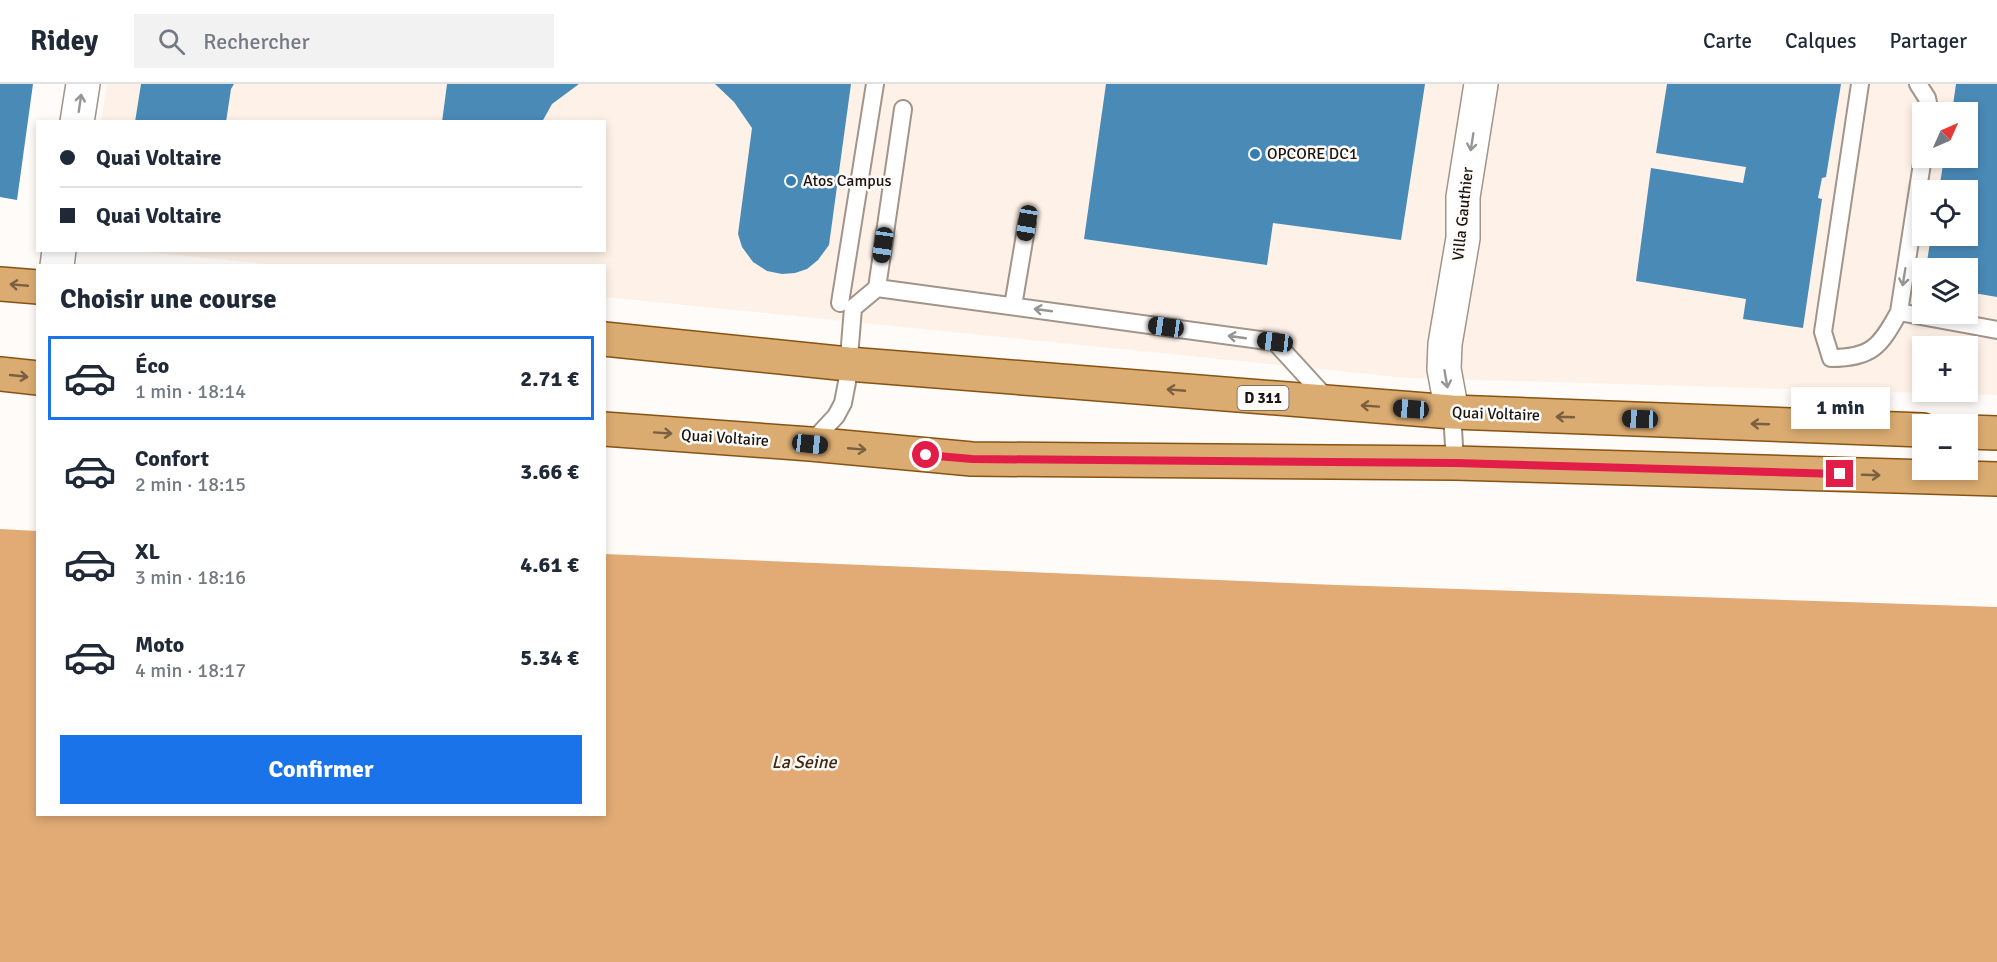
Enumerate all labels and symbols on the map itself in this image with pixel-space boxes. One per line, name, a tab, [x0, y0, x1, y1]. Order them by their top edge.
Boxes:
one-way arrow	[74, 93, 85, 113]
north arrow	[1912, 102, 1978, 168]
one-way arrow	[1466, 131, 1477, 151]
place label: OPCORE DC1	[1267, 144, 1358, 164]
marker: OPCORE DC1	[1248, 147, 1262, 161]
street label: Villa Gauthier	[1448, 166, 1478, 262]
place label: Atos Campus	[803, 171, 891, 191]
marker: Atos Campus	[784, 174, 798, 188]
car	[1015, 204, 1039, 242]
car	[872, 226, 894, 264]
one-way arrow	[1899, 266, 1910, 286]
one-way arrow	[9, 279, 29, 290]
one-way arrow	[1034, 305, 1054, 316]
car	[1147, 316, 1185, 338]
one-way arrow	[1227, 331, 1247, 342]
car	[1256, 331, 1294, 353]
one-way arrow	[1440, 368, 1451, 388]
one-way arrow	[8, 371, 28, 382]
one-way arrow	[1166, 385, 1186, 396]
road number: D 311	[1238, 386, 1288, 410]
callout: 1 min	[1790, 387, 1890, 429]
car	[1392, 399, 1430, 419]
one-way arrow	[1361, 400, 1381, 411]
street label: Quai Voltaire	[1452, 402, 1540, 426]
car	[1622, 409, 1658, 429]
one-way arrow	[1555, 411, 1575, 422]
one-way arrow	[1750, 418, 1770, 430]
street label: Quai Voltaire	[680, 425, 770, 451]
one-way arrow	[652, 428, 672, 439]
car	[791, 433, 829, 455]
route start	[912, 441, 939, 468]
one-way arrow	[847, 444, 867, 455]
route end	[1826, 460, 1853, 487]
one-way arrow	[1861, 470, 1881, 481]
water label: La Seine	[771, 751, 837, 773]

